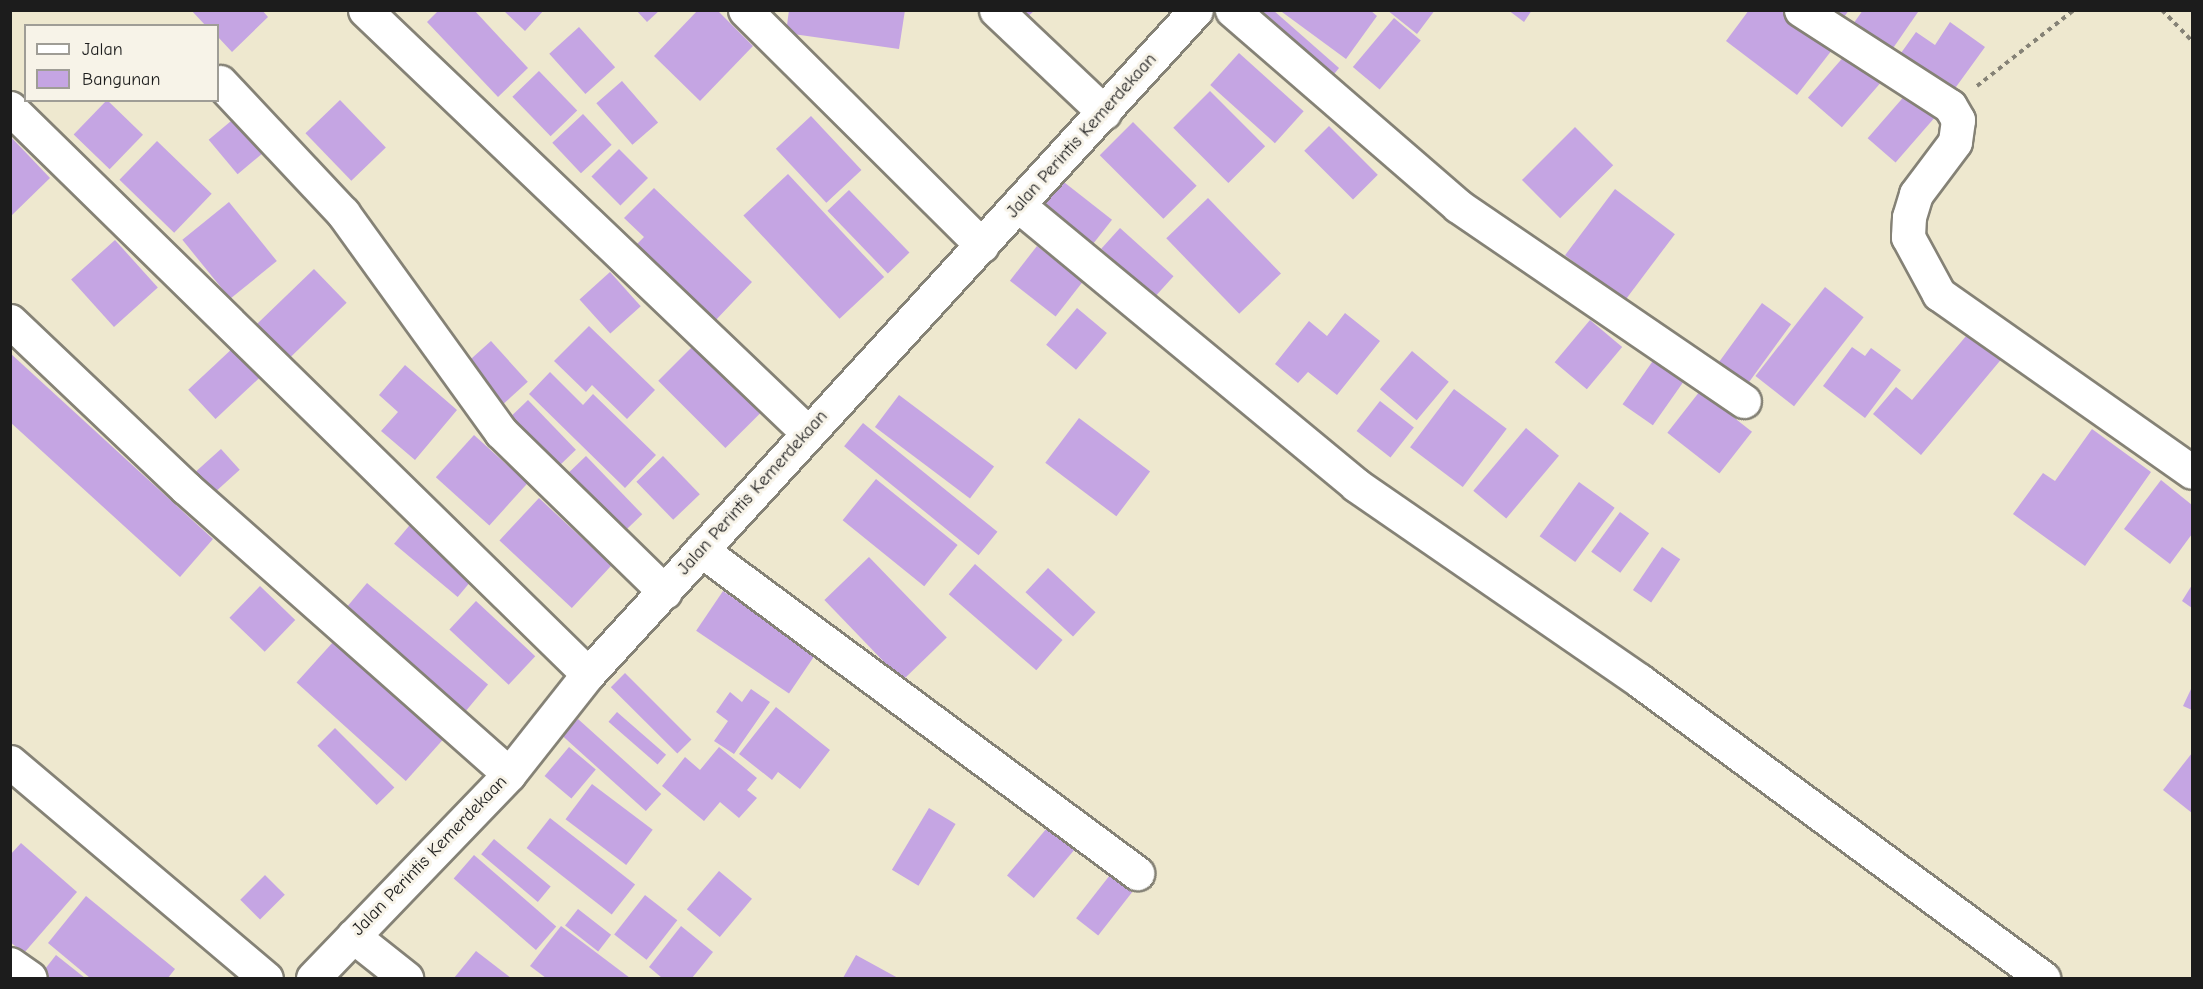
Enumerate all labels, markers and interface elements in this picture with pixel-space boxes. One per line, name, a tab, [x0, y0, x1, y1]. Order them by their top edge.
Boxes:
legend	[24, 24, 219, 102]
text: Jalan	[82, 39, 123, 60]
street label: Jalan Perintis Kemerdekaan	[1002, 49, 1162, 223]
text: Bangunan	[82, 69, 160, 90]
street label: Jalan Perintis Kemerdekaan	[673, 406, 833, 580]
street label: Jalan Perintis Kemerdekaan	[348, 772, 512, 940]

